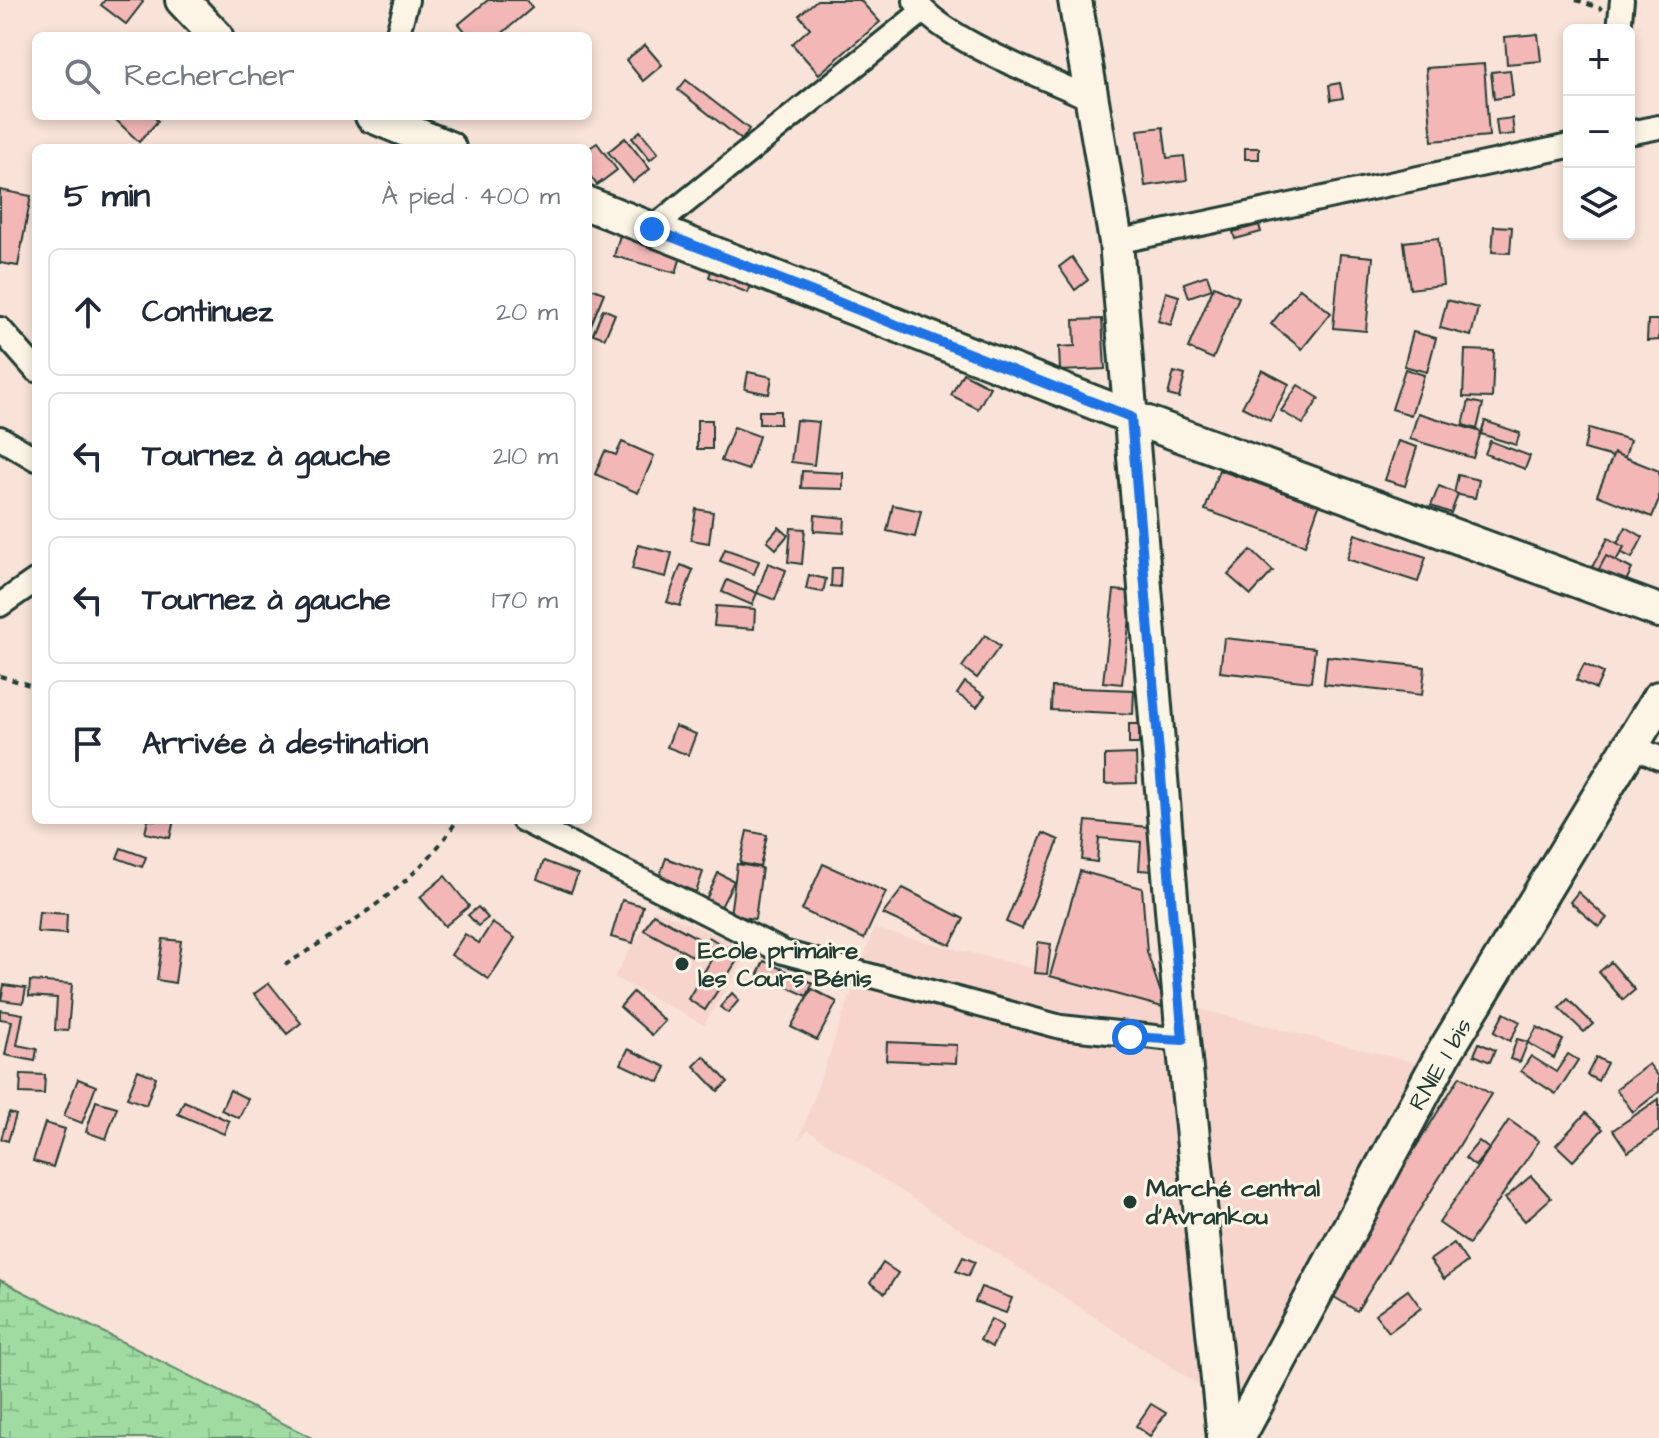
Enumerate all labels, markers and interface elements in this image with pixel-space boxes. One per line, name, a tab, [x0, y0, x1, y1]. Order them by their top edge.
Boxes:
map controls	[1563, 24, 1635, 240]
button: +	[1563, 24, 1635, 96]
search box	[32, 32, 592, 120]
icon: search	[60, 54, 104, 98]
text: Rechercher	[124, 55, 295, 97]
button: −	[1563, 96, 1635, 168]
button: layers	[1563, 168, 1635, 240]
text: 5 min	[64, 172, 150, 220]
text: À pied · 400 m	[382, 178, 560, 214]
route end	[634, 211, 670, 247]
icon: ahead	[66, 290, 110, 334]
text: Continuez	[142, 291, 273, 333]
text: 20 m	[496, 294, 558, 330]
icon: left	[66, 434, 110, 478]
text: Tournez à gauche	[142, 435, 391, 477]
text: 210 m	[493, 438, 558, 474]
icon: left	[66, 578, 110, 622]
text: Tournez à gauche	[142, 579, 391, 621]
text: 170 m	[492, 582, 558, 618]
icon: arrive	[66, 722, 110, 766]
text: Arrivée à destination	[142, 723, 428, 765]
place label: Ecole primaire les Cours Bénis	[698, 934, 872, 996]
marker: Ecole primaire les Cours Bénis	[673, 955, 691, 973]
street label: RNIE 1 bis	[1401, 1012, 1481, 1117]
route start	[1112, 1019, 1148, 1055]
place label: Marché central d'Avrankou	[1145, 1172, 1320, 1234]
marker: Marché central d'Avrankou	[1121, 1193, 1139, 1211]

